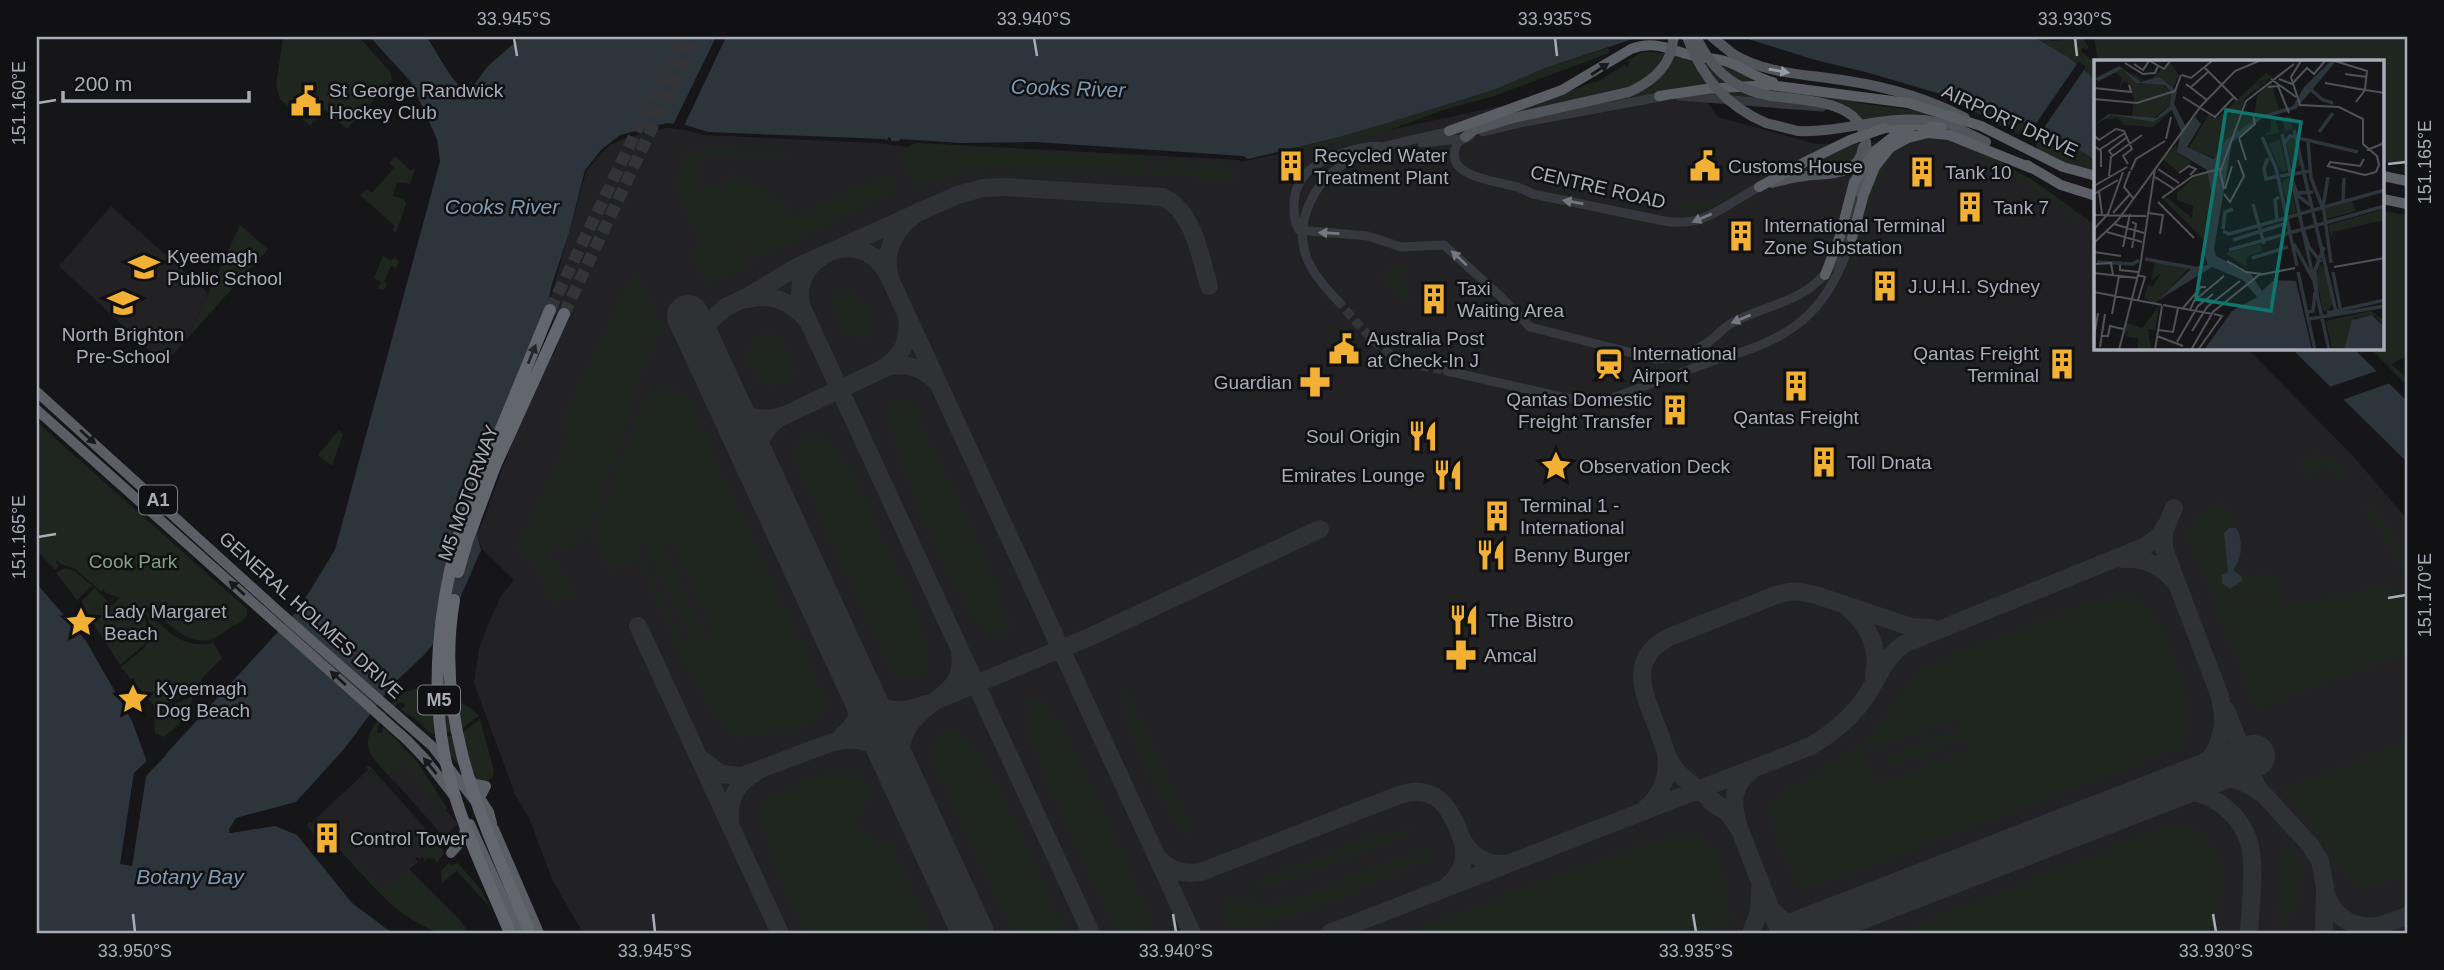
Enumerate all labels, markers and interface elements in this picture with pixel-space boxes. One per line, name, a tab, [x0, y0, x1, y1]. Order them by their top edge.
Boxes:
text: 33.945°S	[477, 9, 551, 29]
text: 33.940°S	[997, 9, 1071, 29]
text: 33.935°S	[1518, 9, 1592, 29]
text: 33.930°S	[2038, 9, 2112, 29]
scale bar	[63, 60, 248, 104]
inset map	[2094, 60, 2384, 350]
text: 151.160°E	[9, 61, 29, 145]
one-way arrow	[1591, 62, 1610, 75]
one-way arrow	[1768, 65, 1790, 76]
text: 200 m	[74, 72, 132, 95]
water label: Cooks River	[1010, 75, 1127, 102]
place label: St George Randwick Hockey Club	[329, 80, 504, 123]
street label: AIRPORT DRIVE	[1939, 80, 2081, 162]
public building icon: St George Randwick Hockey Club	[289, 84, 323, 118]
text: 151.165°E	[2415, 120, 2435, 204]
place label: Recycled Water Treatment Plant	[1314, 145, 1449, 188]
building icon: Recycled Water Treatment Plant	[1274, 149, 1308, 183]
public building icon: Customs House	[1688, 149, 1722, 183]
building icon: Tank 10	[1905, 155, 1939, 189]
place label: Customs House	[1728, 156, 1863, 177]
street label: CENTRE ROAD	[1528, 161, 1668, 213]
place label: Tank 10	[1945, 162, 2012, 183]
building icon: Tank 7	[1953, 190, 1987, 224]
water label: Cooks River	[445, 195, 560, 218]
one-way arrow	[1562, 196, 1584, 207]
place label: Tank 7	[1993, 197, 2049, 218]
one-way arrow	[1692, 212, 1712, 224]
place label: International Terminal Zone Substation	[1764, 215, 1945, 258]
building icon: International Terminal Zone Substation	[1724, 219, 1758, 253]
one-way arrow	[1317, 227, 1339, 238]
place label: Kyeemagh Public School	[167, 246, 282, 289]
school or university icon: Kyeemagh Public School	[127, 250, 161, 284]
one-way arrow	[1451, 251, 1468, 267]
building icon: J.U.H.I. Sydney	[1868, 269, 1902, 303]
place label: J.U.H.I. Sydney	[1908, 276, 2040, 297]
place label: Taxi Waiting Area	[1457, 278, 1564, 321]
building icon: Taxi Waiting Area	[1417, 282, 1451, 316]
school or university icon: North Brighton Pre-School	[106, 286, 140, 320]
one-way arrow	[1731, 314, 1752, 325]
place label: North Brighton Pre-School	[62, 324, 184, 367]
place label: Australia Post at Check-In J	[1367, 328, 1485, 371]
public building icon: Australia Post at Check-In J	[1327, 332, 1361, 366]
place label: International Airport	[1632, 343, 1737, 386]
place label: Qantas Freight Terminal	[1913, 343, 2040, 386]
one-way arrow	[526, 344, 538, 364]
station icon: International Airport	[1592, 347, 1626, 381]
building icon: Qantas Freight Terminal	[2045, 347, 2079, 381]
pharmacy icon: Guardian	[1298, 365, 1332, 399]
building icon: Qantas Freight	[1779, 369, 1813, 403]
place label: Guardian	[1214, 372, 1292, 393]
place label: Qantas Domestic Freight Transfer	[1506, 389, 1653, 432]
building icon: Qantas Domestic Freight Transfer	[1658, 393, 1692, 427]
place label: Qantas Freight	[1733, 407, 1860, 428]
restaurant icon: Soul Origin	[1406, 419, 1440, 453]
street label: M5 MOTORWAY	[434, 422, 502, 564]
place label: Soul Origin	[1306, 426, 1400, 447]
one-way arrow	[79, 429, 97, 445]
building icon: Toll Dnata	[1807, 445, 1841, 479]
place icon: Observation Deck	[1539, 449, 1573, 483]
place label: Toll Dnata	[1847, 452, 1932, 473]
place label: Observation Deck	[1579, 456, 1731, 477]
restaurant icon: Emirates Lounge	[1431, 458, 1465, 492]
place label: Emirates Lounge	[1281, 465, 1425, 486]
road number: A1	[139, 486, 177, 514]
text: 151.165°E	[9, 495, 29, 579]
place label: Terminal 1 - International	[1520, 495, 1625, 538]
building icon: Terminal 1 - International	[1480, 499, 1514, 533]
street label: GENERAL HOLMES DRIVE	[215, 527, 407, 703]
restaurant icon: Benny Burger	[1474, 538, 1508, 572]
place label: Benny Burger	[1514, 545, 1631, 566]
park label: Cook Park	[89, 551, 178, 572]
text: 151.170°E	[2415, 553, 2435, 637]
one-way arrow	[228, 580, 246, 596]
place label: Lady Margaret Beach	[104, 601, 227, 644]
restaurant icon: The Bistro	[1447, 603, 1481, 637]
place icon: Lady Margaret Beach	[64, 605, 98, 639]
place label: The Bistro	[1487, 610, 1574, 631]
pharmacy icon: Amcal	[1444, 638, 1478, 672]
place label: Amcal	[1484, 645, 1537, 666]
one-way arrow	[329, 670, 347, 686]
place label: Kyeemagh Dog Beach	[156, 678, 250, 721]
place icon: Kyeemagh Dog Beach	[116, 682, 150, 716]
road number: M5	[418, 686, 460, 714]
one-way arrow	[423, 757, 438, 774]
building icon: Control Tower	[310, 821, 344, 855]
place label: Control Tower	[350, 828, 468, 849]
water label: Botany Bay	[136, 865, 245, 888]
text: 33.950°S	[98, 941, 172, 961]
text: 33.945°S	[618, 941, 692, 961]
text: 33.940°S	[1139, 941, 1213, 961]
text: 33.935°S	[1659, 941, 1733, 961]
text: 33.930°S	[2179, 941, 2253, 961]

